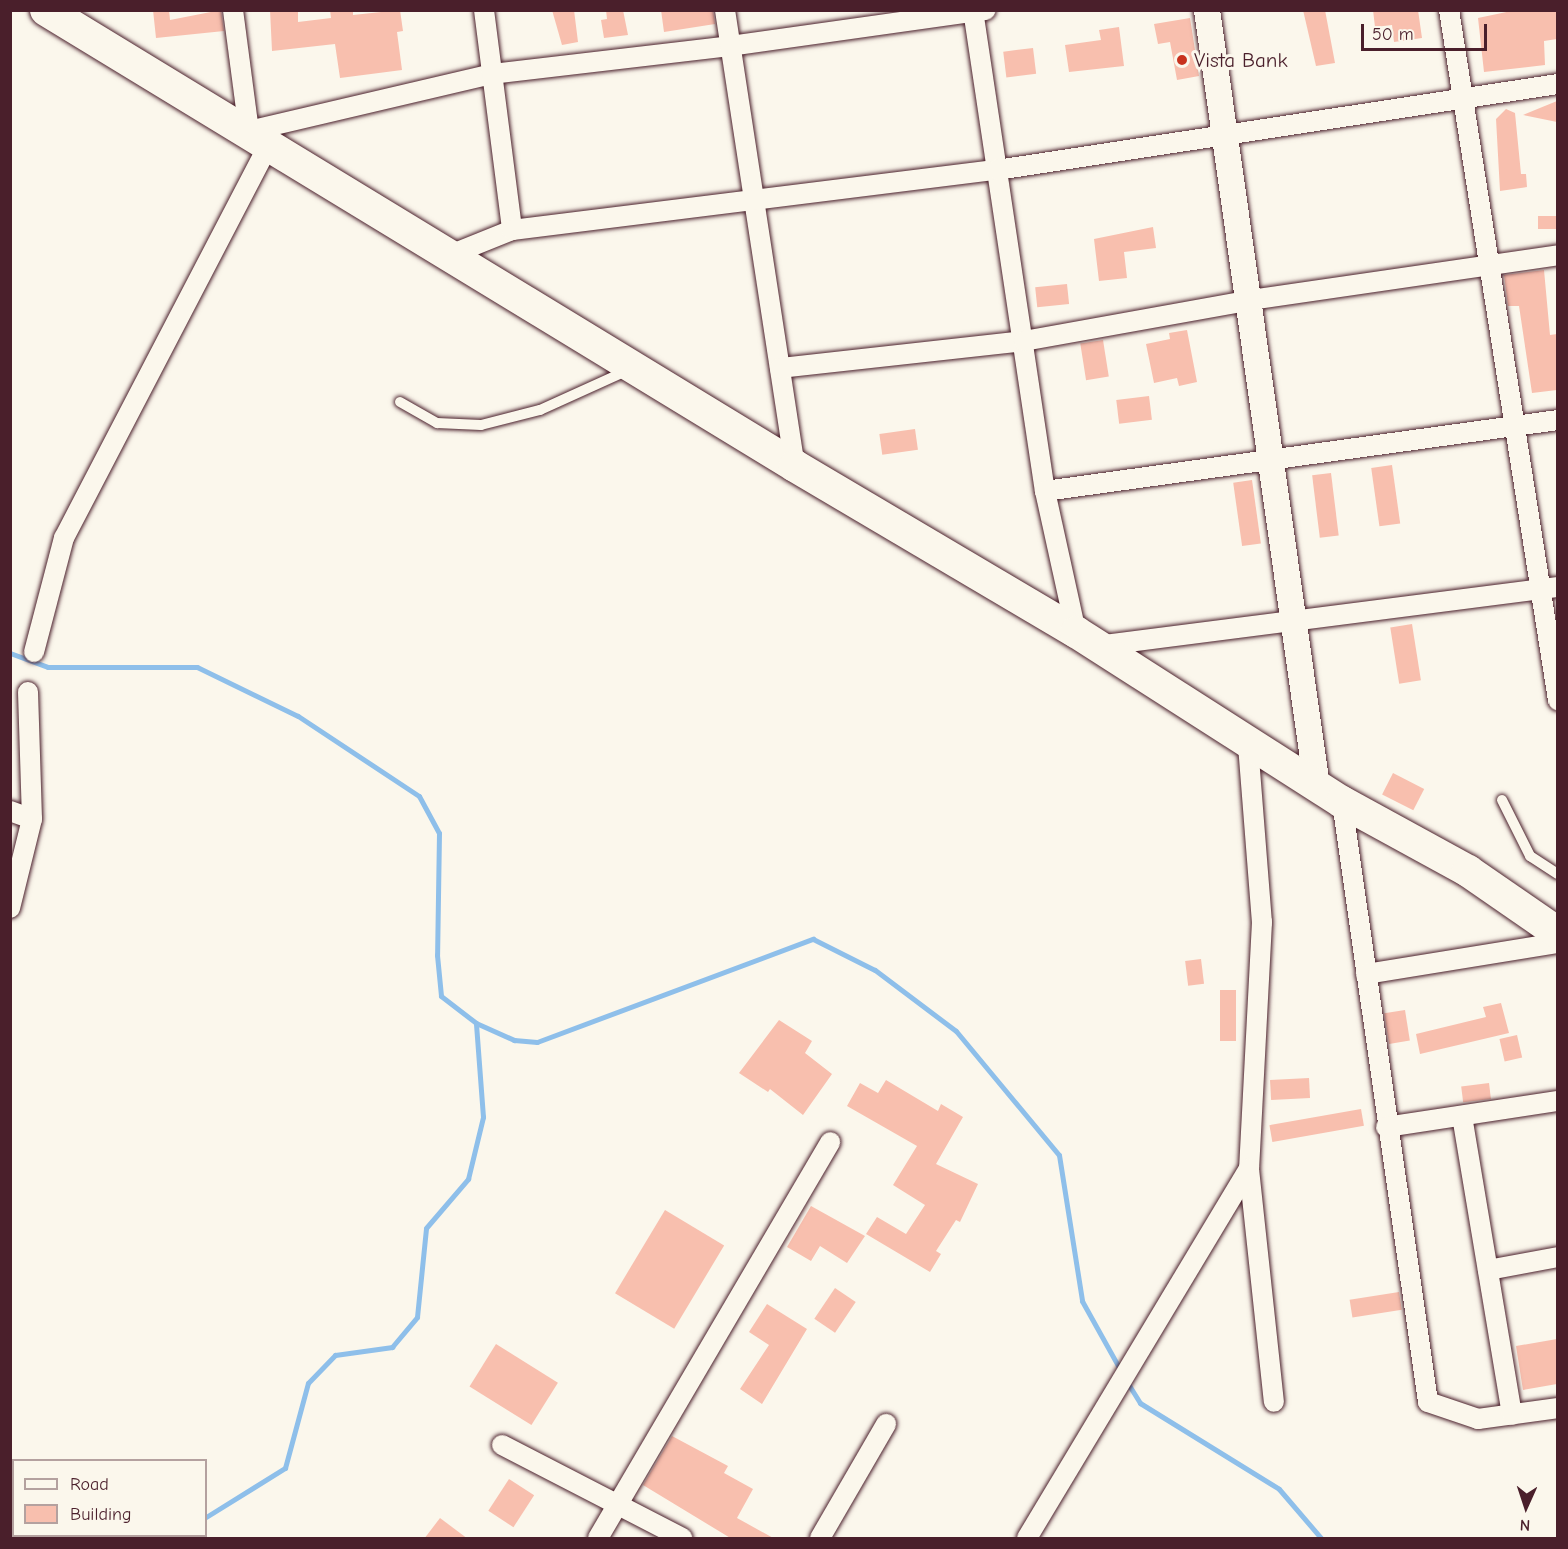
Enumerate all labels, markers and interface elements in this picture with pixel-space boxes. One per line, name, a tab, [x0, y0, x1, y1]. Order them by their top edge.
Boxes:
scale bar	[1364, 12, 1490, 50]
text: 50 m	[1372, 24, 1414, 45]
place label: Vista Bank	[1194, 47, 1288, 73]
marker: Vista Bank	[1175, 53, 1189, 67]
legend	[12, 1459, 207, 1537]
text: Road	[70, 1474, 109, 1495]
north arrow	[1496, 1477, 1556, 1537]
text: Building	[70, 1504, 132, 1525]
text: N	[1519, 1516, 1531, 1534]

